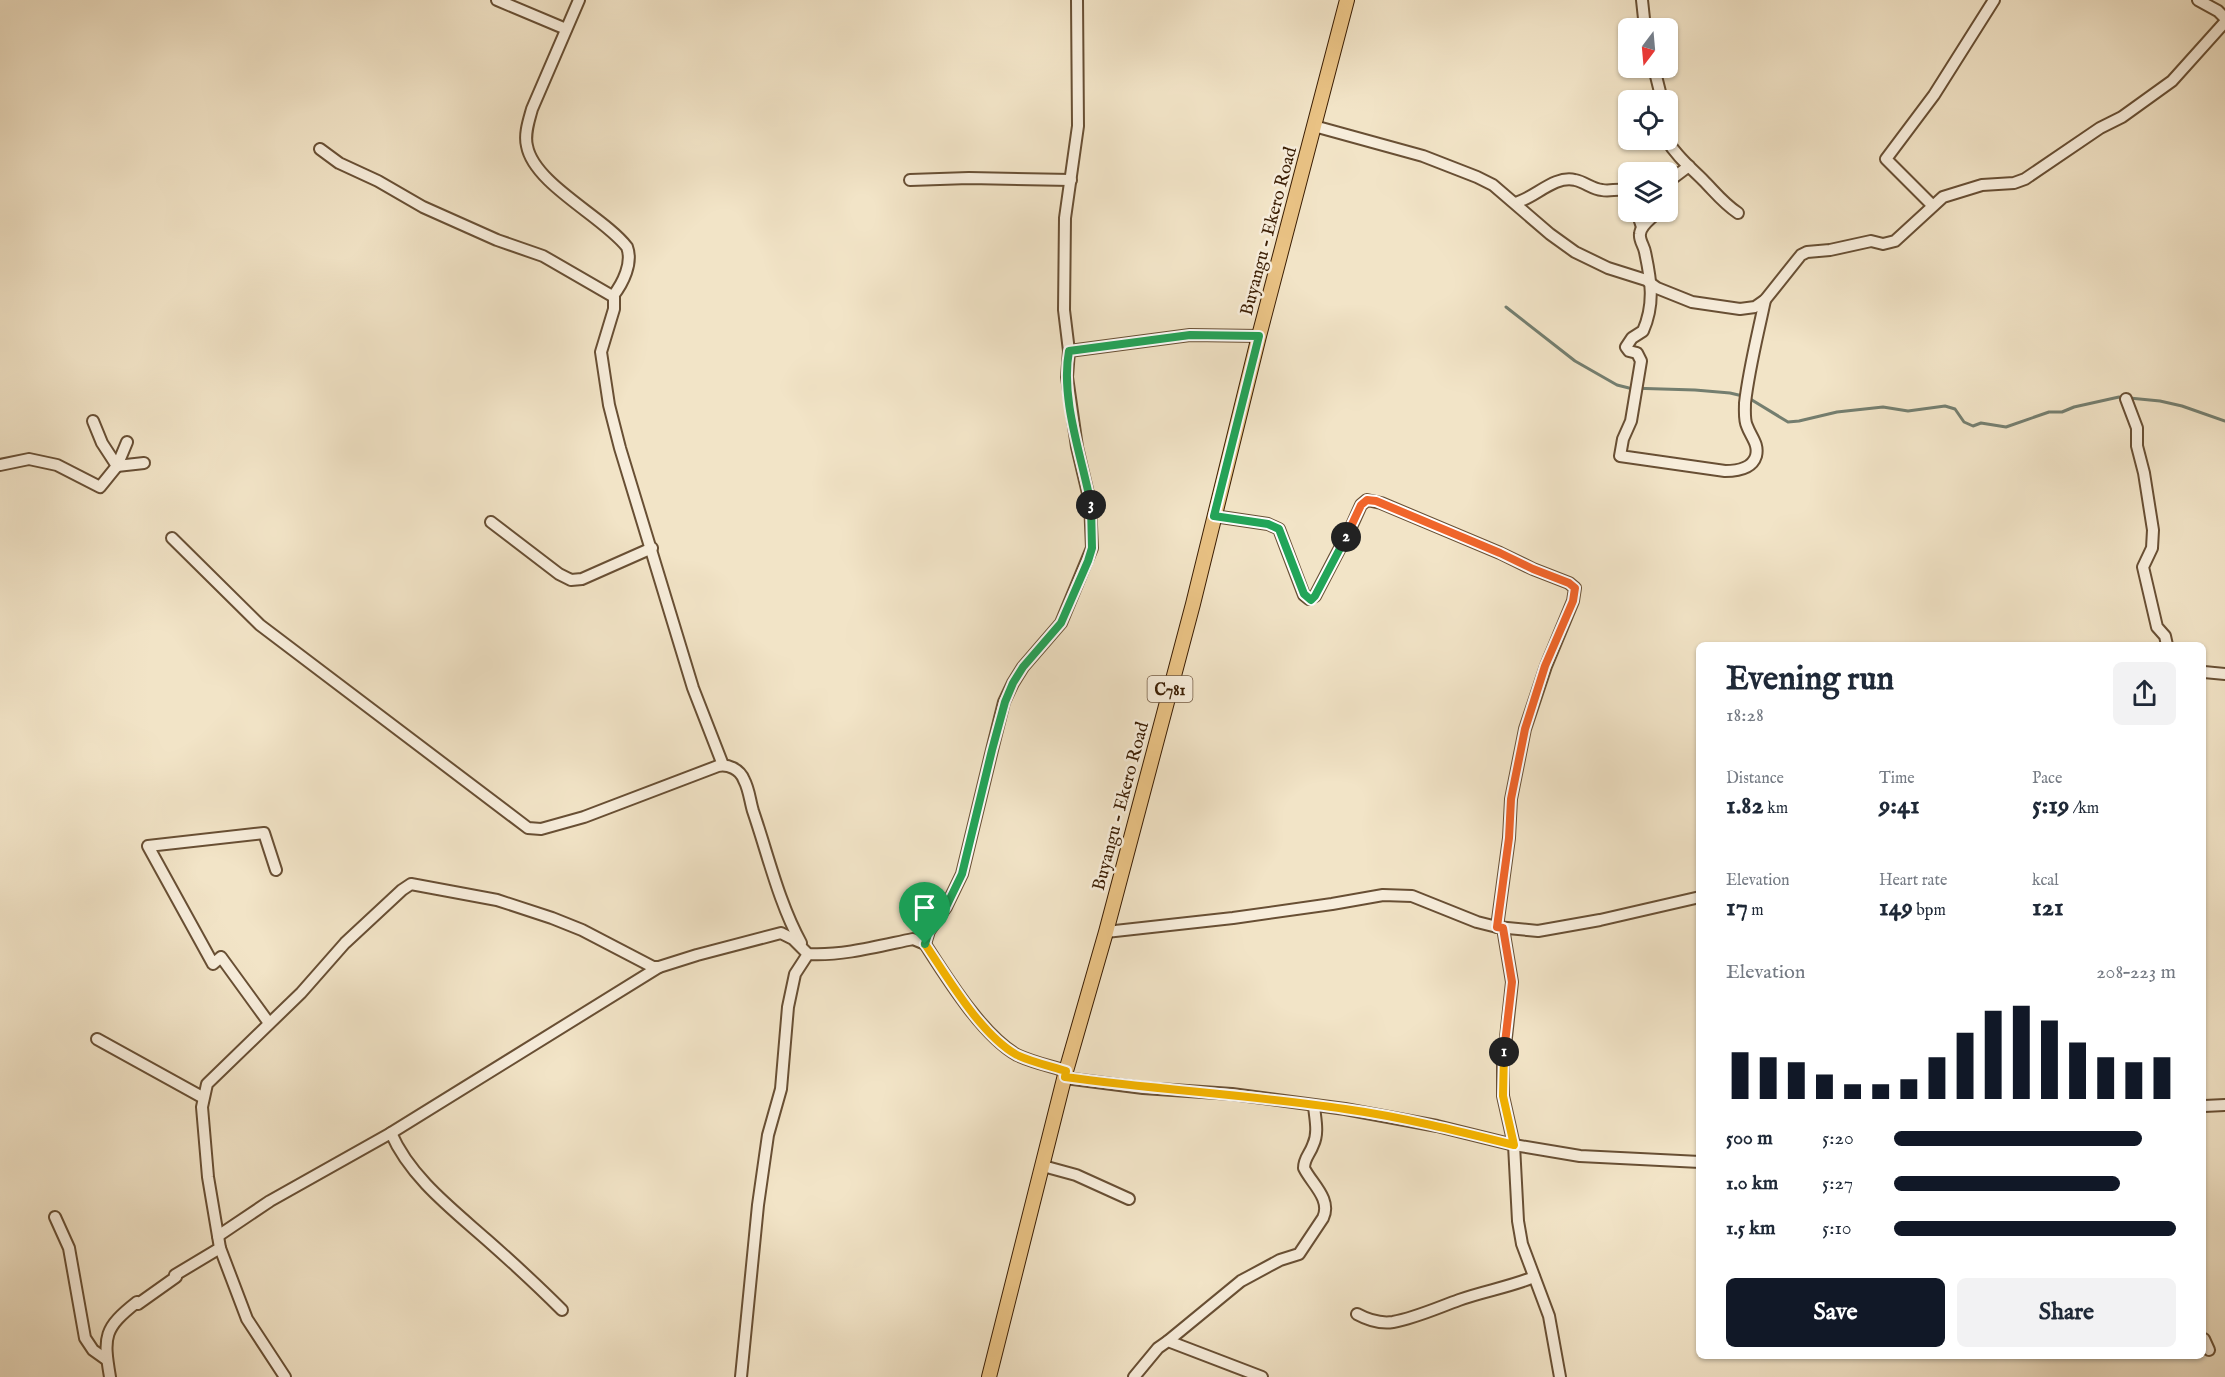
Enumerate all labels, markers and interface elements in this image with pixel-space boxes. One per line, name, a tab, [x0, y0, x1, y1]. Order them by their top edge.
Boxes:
north arrow	[1618, 18, 1678, 78]
map controls	[1618, 18, 1678, 222]
button: locate	[1618, 90, 1678, 150]
street label: Buyangu - Ekero Road	[1236, 144, 1303, 318]
button: layers	[1618, 162, 1678, 222]
pin: 3	[1076, 490, 1106, 520]
text: 3	[1088, 495, 1094, 515]
pin: 2	[1331, 522, 1361, 552]
text: 2	[1342, 527, 1350, 547]
text: Evening run	[1726, 659, 1894, 701]
button: share	[2113, 662, 2176, 725]
road number: C781	[1148, 676, 1192, 702]
text: 18:28	[1726, 703, 1764, 728]
street label: Buyangu - Ekero Road	[1088, 719, 1155, 893]
text: Distance	[1726, 769, 1784, 789]
text: Time	[1879, 769, 1915, 789]
text: Pace	[2032, 769, 2062, 789]
text: 1.82	[1726, 789, 1764, 822]
text: 9:41	[1879, 789, 1920, 822]
text: 5:19	[2032, 789, 2069, 822]
text: km	[1764, 799, 1788, 819]
text: /km	[2069, 799, 2099, 819]
text: Elevation	[1726, 871, 1789, 891]
text: Heart rate	[1879, 871, 1947, 891]
text: kcal	[2032, 871, 2059, 891]
pin	[899, 882, 950, 944]
icon: arrive	[908, 891, 941, 924]
text: 17	[1726, 891, 1748, 924]
text: 149	[1879, 891, 1913, 924]
text: 121	[2032, 891, 2064, 924]
text: m	[1748, 901, 1764, 921]
text: bpm	[1913, 901, 1946, 921]
text: Elevation	[1726, 960, 1805, 985]
text: 208–223 m	[2096, 960, 2176, 985]
pin: 1	[1489, 1037, 1519, 1067]
text: 1	[1501, 1042, 1507, 1062]
text: 500 m	[1726, 1126, 1773, 1151]
text: 5:20	[1822, 1126, 1854, 1151]
text: 1.0 km	[1726, 1171, 1778, 1196]
text: 5:27	[1822, 1171, 1853, 1196]
text: 1.5 km	[1726, 1216, 1776, 1241]
text: 5:10	[1822, 1216, 1852, 1241]
button: Save	[1726, 1278, 1945, 1347]
button: Share	[1957, 1278, 2176, 1347]

